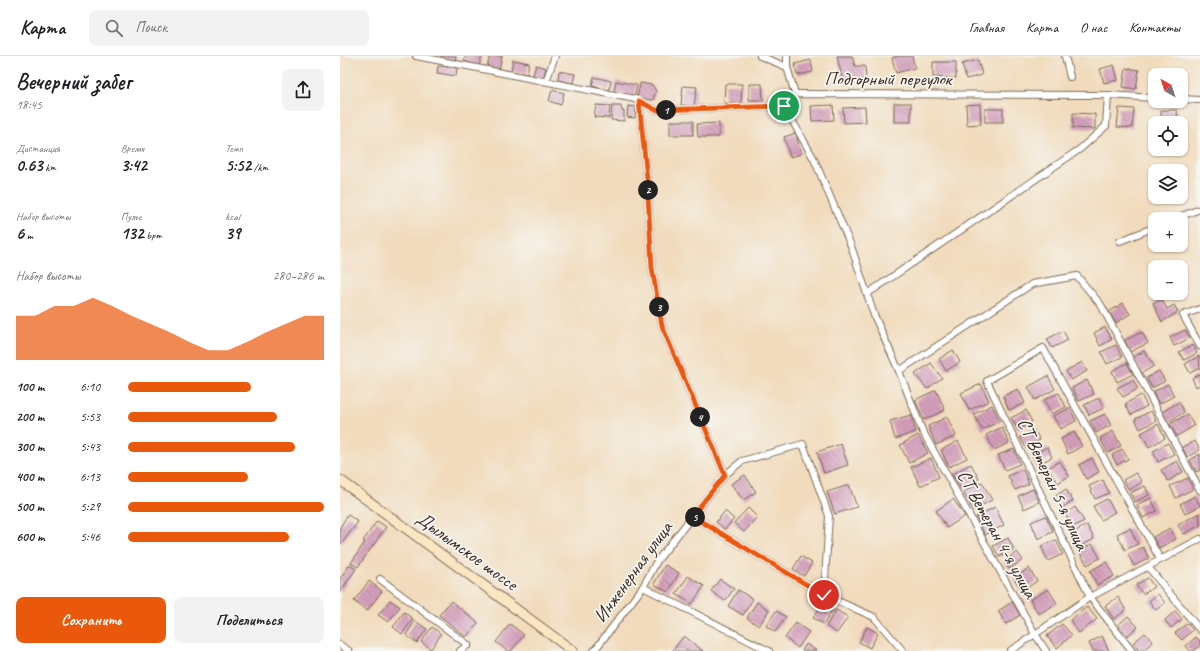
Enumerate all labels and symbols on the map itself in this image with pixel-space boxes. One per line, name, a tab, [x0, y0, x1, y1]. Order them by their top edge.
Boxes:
street label: Подгорный переулок	[825, 67, 953, 91]
north arrow	[1148, 68, 1188, 108]
pin	[767, 89, 801, 123]
pin: 1	[656, 100, 676, 120]
pin: 2	[638, 180, 658, 200]
pin: 3	[649, 297, 669, 317]
pin: 4	[690, 407, 710, 427]
street label: СТ Ветеран 5-я улица	[1012, 414, 1095, 555]
street label: СТ Ветеран 4-я улица	[952, 466, 1043, 604]
street label: Дылымское шоссе	[412, 506, 524, 597]
pin: 5	[685, 507, 705, 527]
street label: Инженерная улица	[588, 515, 679, 627]
pin	[807, 578, 841, 612]

